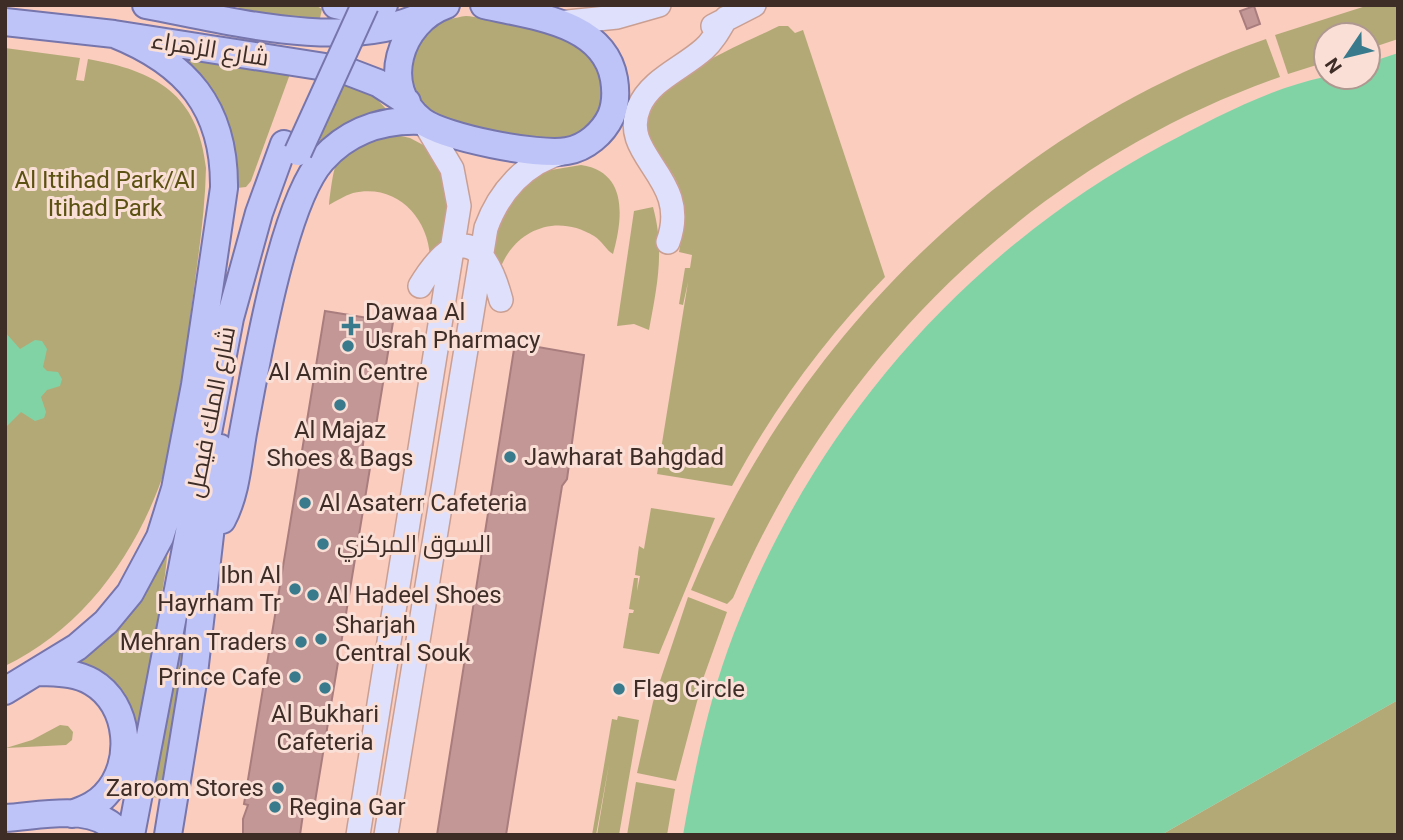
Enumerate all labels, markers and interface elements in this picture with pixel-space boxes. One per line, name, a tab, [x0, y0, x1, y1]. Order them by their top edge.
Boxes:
north arrow	[1312, 21, 1382, 91]
street label: شارع الزهراء	[149, 26, 271, 74]
text: N	[1320, 53, 1347, 78]
park label: Al Ittihad Park/Al Itihad Park	[14, 166, 196, 222]
place label: Dawaa Al Usrah Pharmacy	[365, 298, 541, 354]
marker: Dawaa Al Usrah Pharmacy	[343, 318, 359, 334]
street label: شارع الملك فيصل	[181, 324, 243, 500]
marker: Al Amin Centre	[340, 338, 356, 354]
place label: Al Amin Centre	[268, 358, 428, 386]
marker: Al Majaz Shoes & Bags	[332, 397, 348, 413]
place label: Al Majaz Shoes & Bags	[267, 416, 413, 472]
place label: Jawharat Bahgdad	[524, 443, 724, 471]
marker: Jawharat Bahgdad	[502, 449, 518, 465]
place label: Al Asaterr Cafeteria	[319, 489, 527, 517]
marker: Al Asaterr Cafeteria	[297, 495, 313, 511]
place label: السوق المركزي	[337, 530, 491, 562]
marker: السوق المركزي	[315, 536, 331, 552]
place label: Ibn Al Hayrham Tr	[157, 561, 281, 617]
marker: Ibn Al Hayrham Tr	[287, 581, 303, 597]
place label: Al Hadeel Shoes	[327, 581, 502, 609]
marker: Al Hadeel Shoes	[305, 587, 321, 603]
place label: Sharjah Central Souk	[335, 611, 471, 667]
place label: Mehran Traders	[120, 628, 287, 656]
marker: Sharjah Central Souk	[313, 631, 329, 647]
marker: Mehran Traders	[293, 634, 309, 650]
place label: Prince Cafe	[158, 663, 281, 691]
marker: Prince Cafe	[287, 669, 303, 685]
place label: Flag Circle	[633, 675, 745, 703]
marker: Al Bukhari Cafeteria	[317, 680, 333, 696]
marker: Flag Circle	[611, 681, 627, 697]
place label: Al Bukhari Cafeteria	[271, 700, 379, 756]
place label: Zaroom Stores	[106, 774, 264, 802]
marker: Zaroom Stores	[270, 780, 286, 796]
place label: Regina Gar	[289, 793, 406, 821]
marker: Regina Gar	[267, 799, 283, 815]

